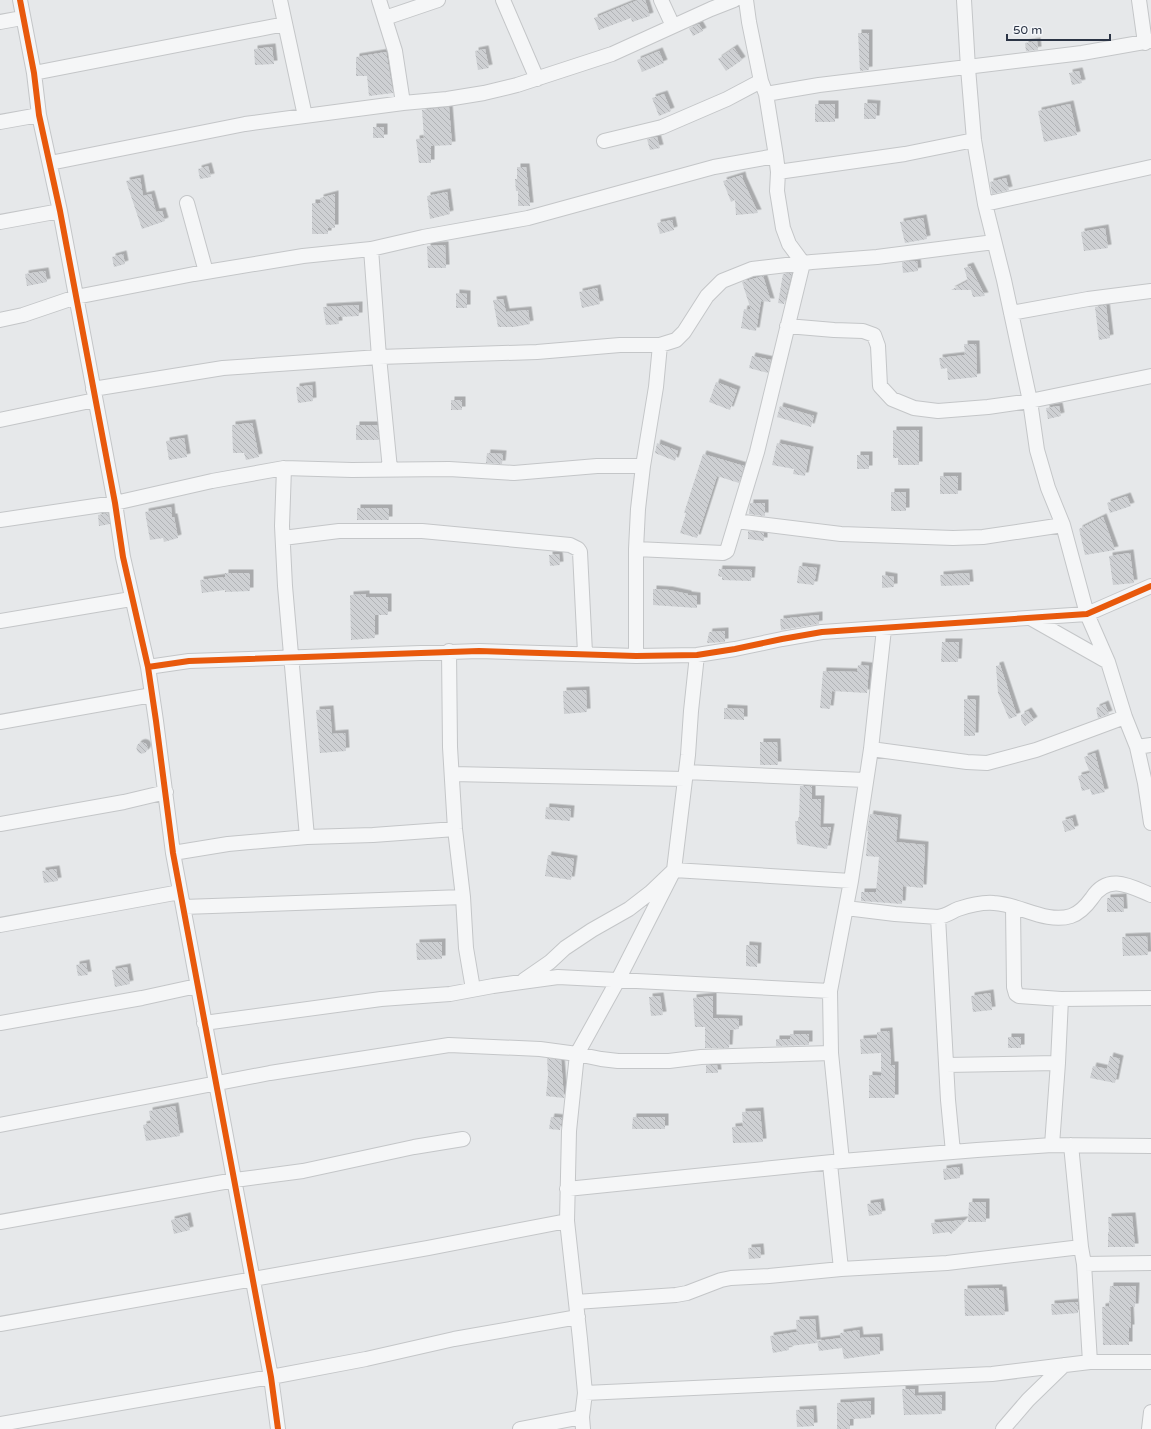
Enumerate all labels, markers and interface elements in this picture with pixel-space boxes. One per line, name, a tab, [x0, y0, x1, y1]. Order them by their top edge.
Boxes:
scale bar	[1007, 16, 1110, 42]
text: 50 m	[1013, 23, 1042, 37]

